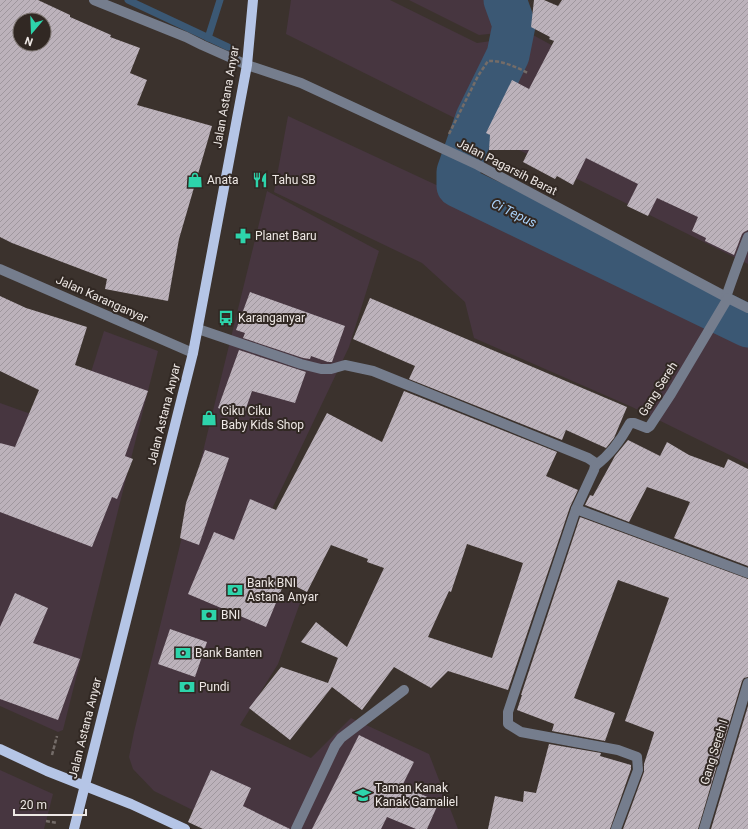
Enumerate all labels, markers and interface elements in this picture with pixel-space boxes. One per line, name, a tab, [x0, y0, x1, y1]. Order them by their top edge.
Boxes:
north arrow	[12, 12, 52, 52]
text: N	[23, 33, 35, 48]
street label: Jalan Astana Anyar	[210, 45, 242, 149]
street label: Jalan Pagarsih Barat	[455, 136, 559, 198]
shop icon: Anata	[186, 171, 204, 189]
restaurant icon: Tahu SB	[251, 171, 269, 189]
place label: Anata	[207, 173, 238, 187]
place label: Tahu SB	[272, 173, 316, 187]
water label: Ci Tepus	[489, 196, 539, 231]
pharmacy icon: Planet Baru	[234, 227, 252, 245]
place label: Planet Baru	[255, 229, 317, 243]
street label: Jalan Karanganyar	[54, 272, 150, 326]
bus stop icon: Karanganyar	[217, 309, 235, 327]
place label: Karanganyar	[238, 311, 305, 325]
street label: Gang Sereh	[636, 359, 680, 419]
street label: Jalan Astana Anyar	[145, 362, 183, 466]
place label: Ciku Ciku Baby Kids Shop	[221, 404, 304, 432]
shop icon: Ciku Ciku Baby Kids Shop	[200, 409, 218, 427]
place label: Bank BNI Astana Anyar	[247, 576, 318, 604]
bank icon: Bank BNI Astana Anyar	[226, 581, 244, 599]
bank icon: BNI	[200, 606, 218, 624]
place label: BNI	[221, 608, 240, 622]
bank icon: Bank Banten	[174, 644, 192, 662]
place label: Bank Banten	[195, 646, 262, 660]
street label: Jalan Astana Anyar	[66, 676, 104, 780]
bank icon: Pundi	[178, 678, 196, 696]
place label: Pundi	[199, 680, 230, 694]
street label: Gang Sereh I	[697, 718, 731, 786]
place label: Taman Kanak Kanak Gamaliel	[375, 781, 458, 809]
school or university icon: Taman Kanak Kanak Gamaliel	[354, 786, 372, 804]
scale bar	[14, 791, 86, 817]
text: 20 m	[20, 798, 47, 812]

